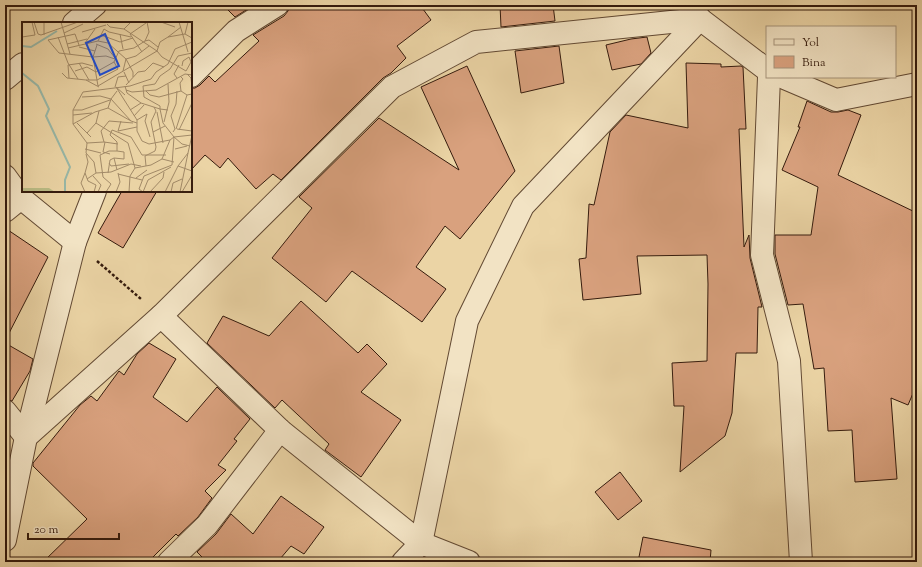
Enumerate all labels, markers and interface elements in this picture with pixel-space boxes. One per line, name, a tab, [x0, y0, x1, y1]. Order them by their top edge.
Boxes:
inset map	[22, 22, 192, 192]
legend	[766, 26, 896, 78]
text: Yol	[802, 34, 820, 52]
text: Bina	[802, 54, 826, 72]
scale bar	[28, 515, 119, 541]
text: 20 m	[34, 521, 59, 539]

